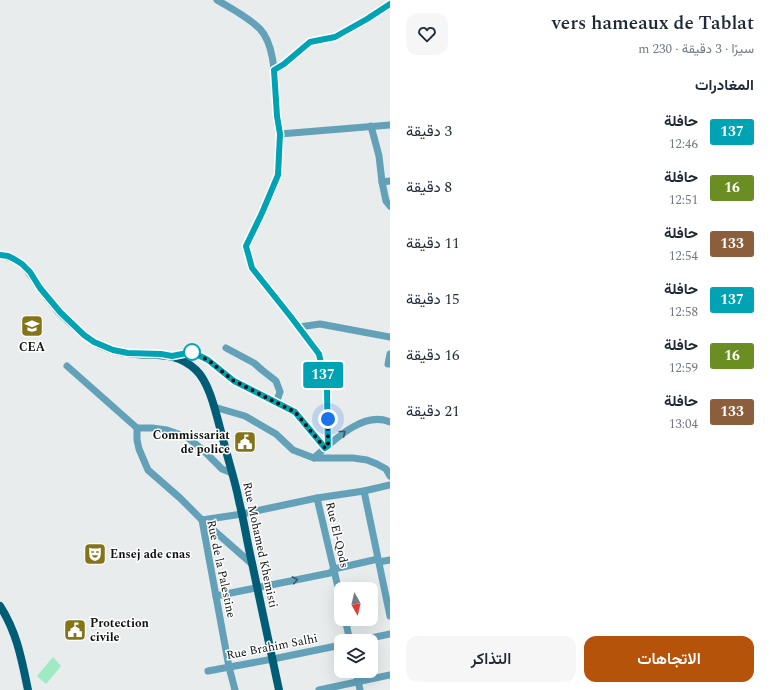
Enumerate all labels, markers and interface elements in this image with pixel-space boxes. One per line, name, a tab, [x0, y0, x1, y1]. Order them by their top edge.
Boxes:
text: vers hameaux de Tablat	[552, 9, 754, 38]
button: heart	[406, 13, 448, 55]
text: سيرًا · 3 دقيقة · 230 m	[638, 39, 754, 59]
text: المغادرات	[695, 74, 754, 97]
text: حافلة	[664, 110, 698, 133]
text: 3 دقيقة	[406, 120, 452, 143]
text: 137	[720, 121, 744, 142]
text: 12:46	[669, 134, 698, 154]
text: حافلة	[664, 166, 698, 189]
text: 8 دقيقة	[406, 176, 452, 199]
text: 16	[724, 177, 740, 198]
text: 12:51	[669, 190, 698, 210]
text: حافلة	[664, 222, 698, 245]
text: 11 دقيقة	[406, 232, 459, 255]
text: 133	[720, 233, 744, 254]
text: 12:54	[669, 246, 698, 266]
text: حافلة	[664, 278, 698, 301]
text: 15 دقيقة	[406, 288, 459, 311]
text: 137	[720, 289, 744, 310]
text: 12:58	[669, 302, 698, 322]
school or university icon: CEA	[19, 313, 45, 339]
text: حافلة	[664, 334, 698, 357]
place label: CEA	[19, 338, 46, 357]
unlabelled marker	[183, 343, 201, 361]
text: 16 دقيقة	[406, 344, 459, 367]
text: 16	[724, 345, 740, 366]
text: 12:59	[669, 358, 698, 378]
line badge: 137	[300, 362, 346, 388]
text: 137	[311, 364, 335, 385]
text: حافلة	[664, 390, 698, 413]
text: 21 دقيقة	[406, 400, 459, 423]
text: 133	[720, 401, 744, 422]
your location	[318, 409, 338, 429]
text: 13:04	[669, 414, 698, 434]
place label: Commissariat de police	[153, 426, 230, 459]
public building icon: Commissariat de police	[232, 429, 258, 455]
one-way arrow	[339, 431, 346, 438]
street label: Rue Mohamed Khemisti	[237, 480, 283, 610]
street label: Rue El-Qods	[320, 500, 354, 570]
street label: Rue de la Palestine	[201, 518, 241, 620]
theatre icon: Ensej ade cnas	[82, 541, 108, 567]
place label: Ensej ade cnas	[110, 545, 191, 564]
one-way arrow	[292, 576, 298, 585]
north arrow	[334, 582, 378, 626]
map controls	[334, 582, 378, 678]
place label: Protection civile	[90, 614, 149, 647]
public building icon: Protection civile	[62, 617, 88, 643]
street label: Rue Brahim Salhi	[225, 629, 320, 665]
button: layers	[334, 634, 378, 678]
button: التذاكر	[406, 636, 576, 682]
button: الاتجاهات	[584, 636, 754, 682]

